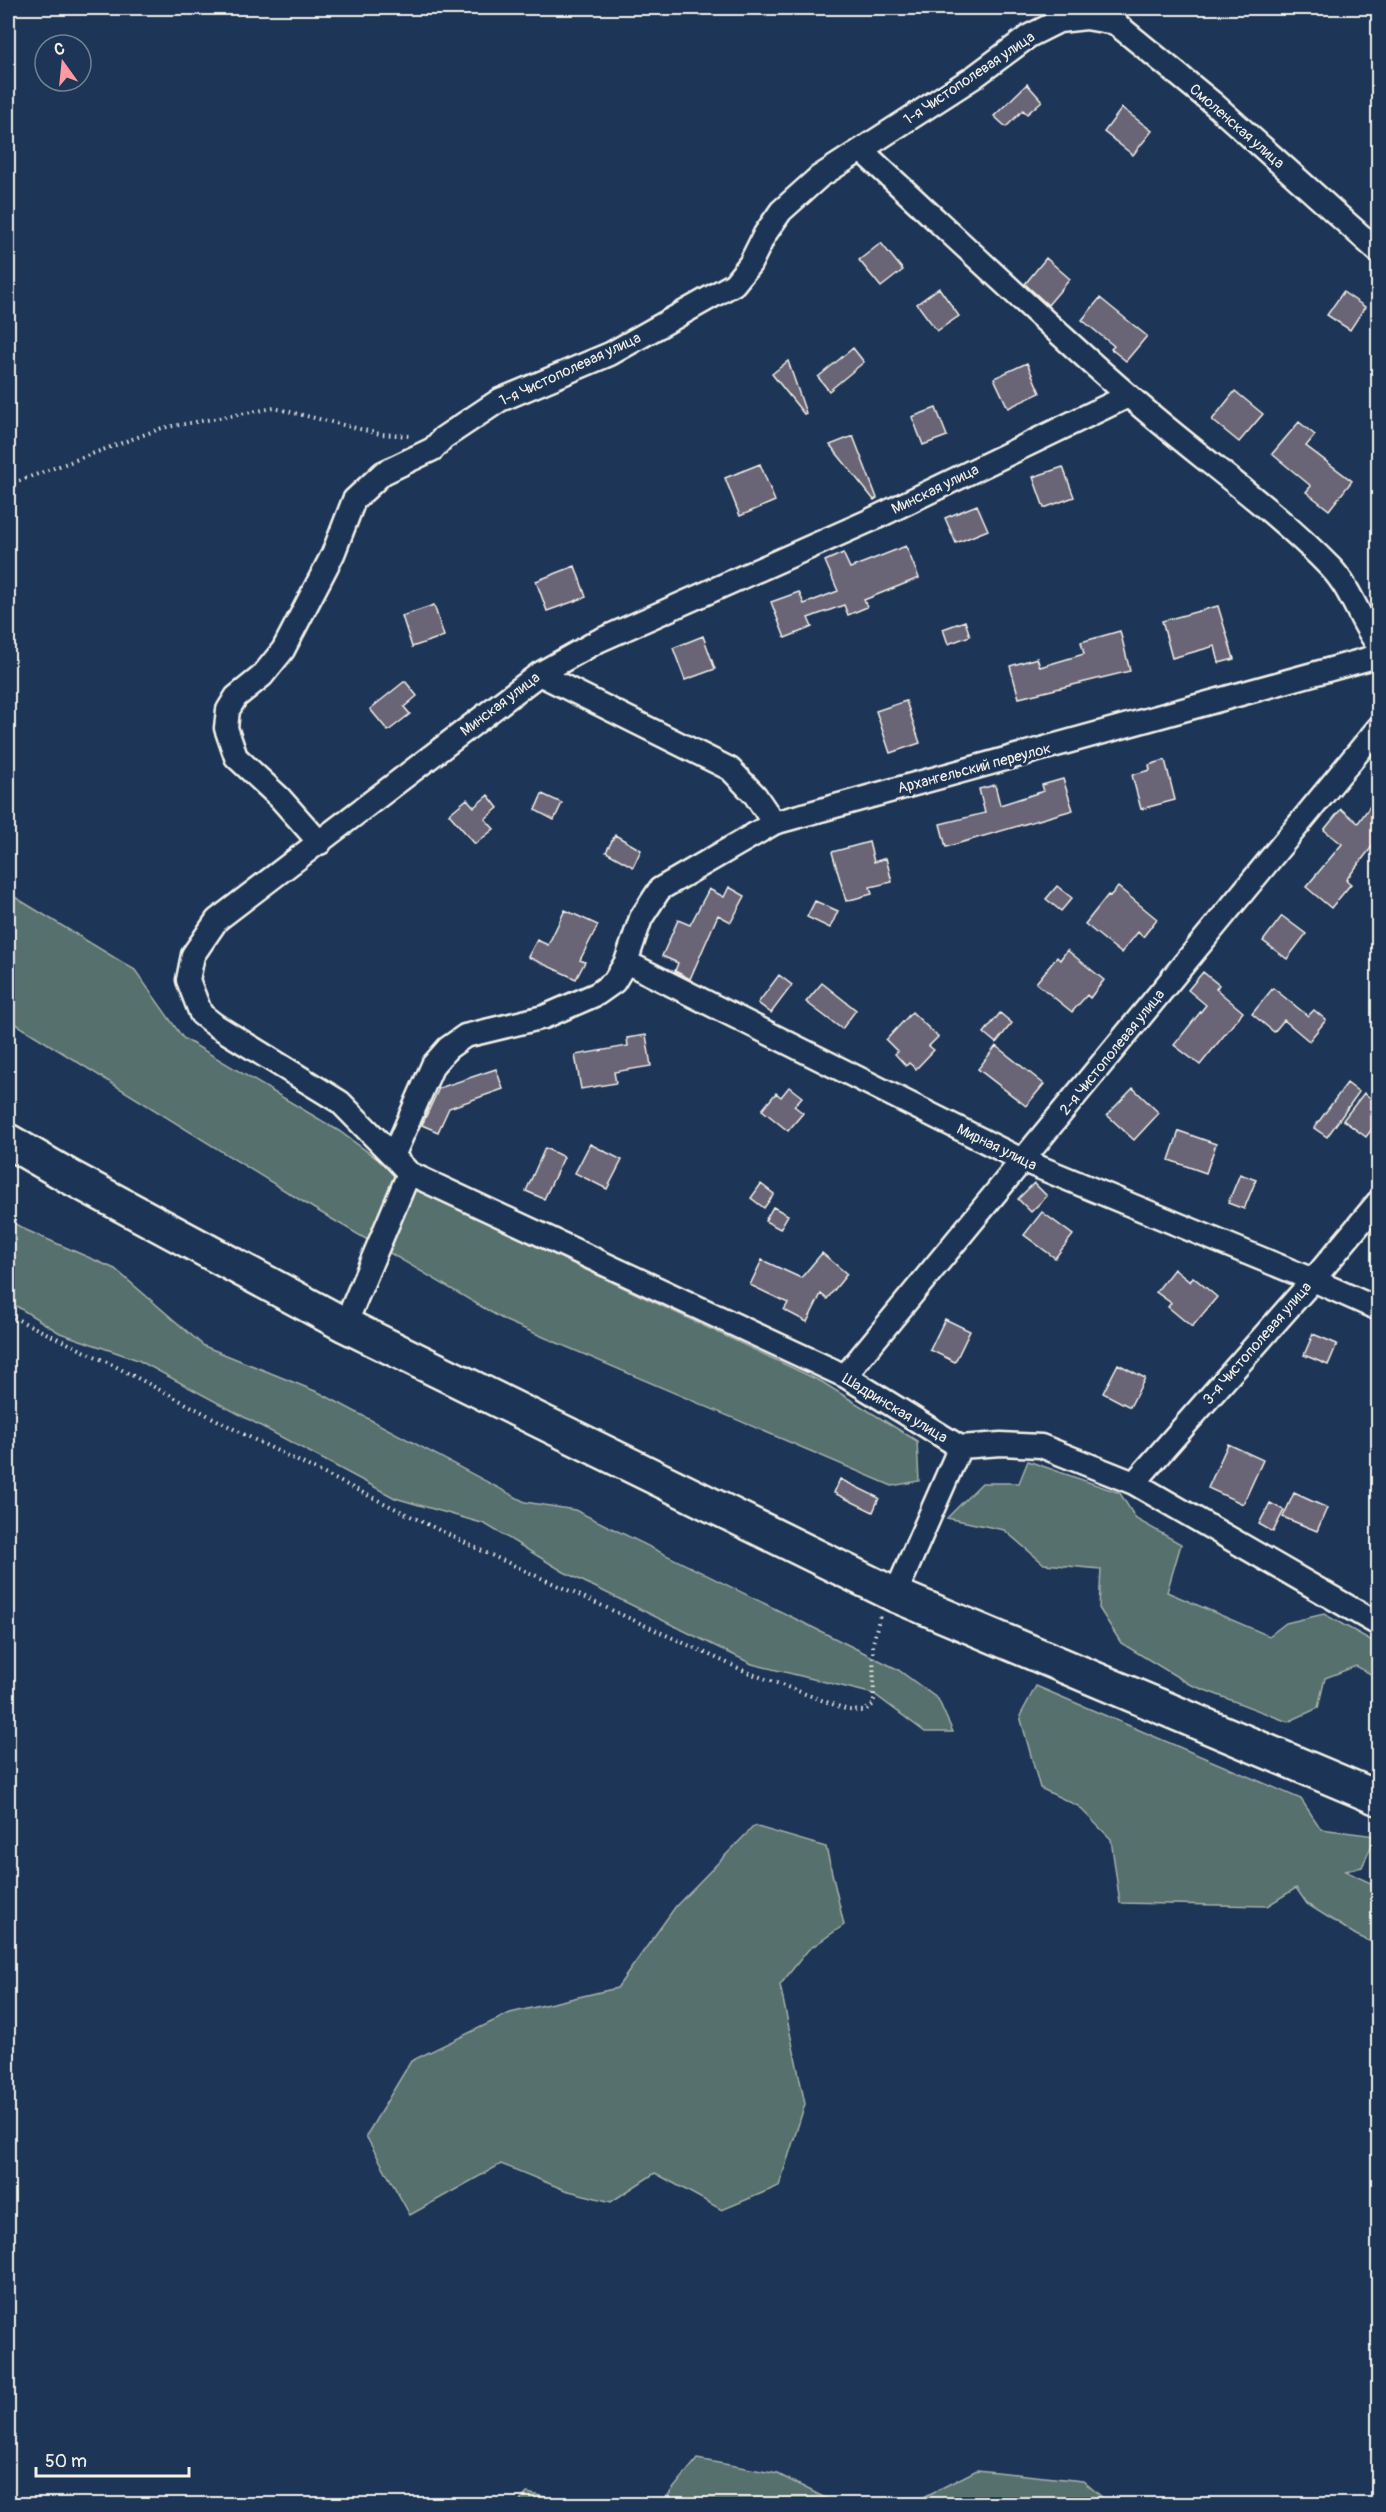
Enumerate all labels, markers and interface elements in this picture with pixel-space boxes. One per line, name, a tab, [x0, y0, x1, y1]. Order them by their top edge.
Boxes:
street label: 1-я Чистополевая улица	[900, 27, 1038, 129]
north arrow	[33, 33, 93, 93]
text: С	[52, 39, 67, 60]
street label: Смоленская улица	[1185, 80, 1288, 173]
street label: 1-я Чистополевая улица	[496, 328, 644, 411]
street label: Минская улица	[888, 460, 982, 519]
street label: Минская улица	[457, 668, 544, 741]
street label: Архангельский переулок	[895, 739, 1053, 798]
street label: 2-я Чистополевая улица	[1056, 985, 1169, 1119]
street label: Мирная улица	[954, 1120, 1040, 1175]
street label: 3-я Чистополевая улица	[1199, 1278, 1316, 1409]
street label: Шадринская улица	[839, 1370, 951, 1447]
scale bar	[36, 2440, 189, 2478]
text: 50 m	[45, 2450, 87, 2473]

